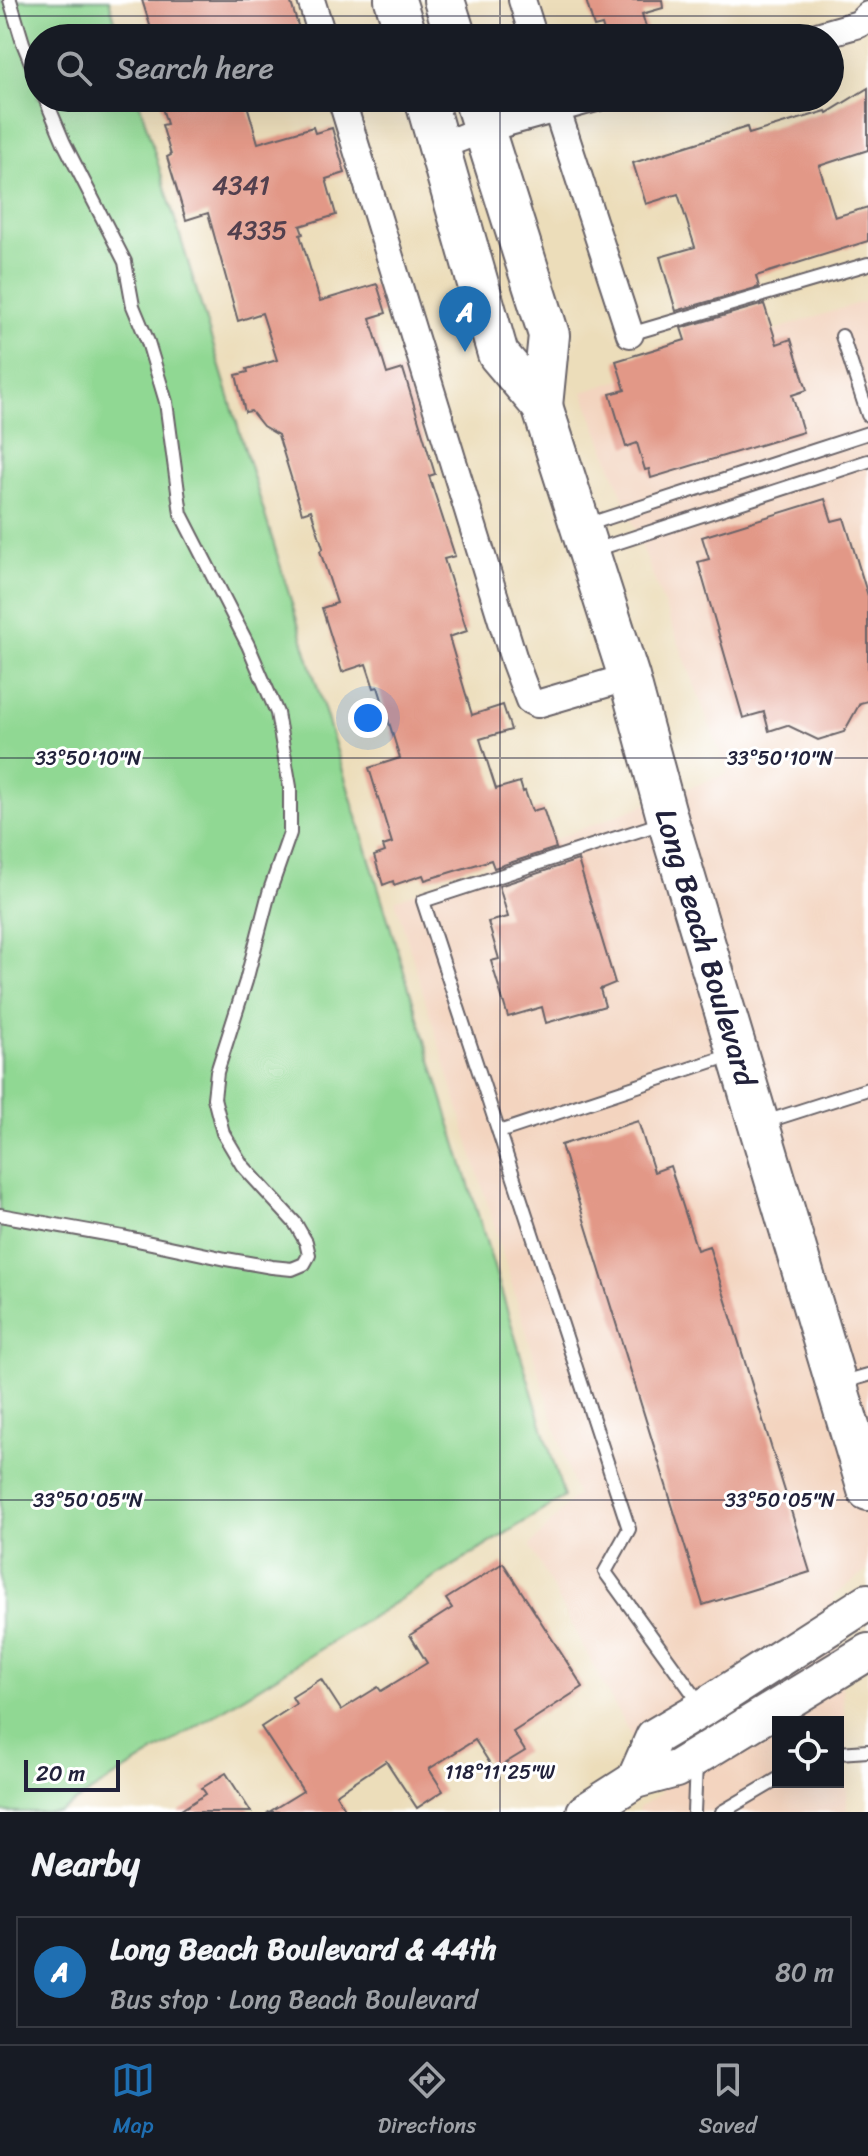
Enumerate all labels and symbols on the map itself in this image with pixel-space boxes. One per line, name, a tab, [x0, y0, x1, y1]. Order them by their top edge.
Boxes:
house number: 4341	[212, 162, 270, 208]
house number: 4335	[227, 207, 287, 253]
pin: A	[439, 286, 491, 352]
your location	[348, 698, 388, 738]
text: 33°50'10"N	[35, 741, 141, 776]
text: 33°50'10"N	[727, 741, 833, 776]
street label: Long Beach Boulevard	[639, 803, 773, 1095]
text: 33°50'05"N	[33, 1483, 143, 1518]
text: 33°50'05"N	[725, 1483, 835, 1518]
text: 118°11'25"W	[445, 1755, 556, 1790]
scale bar	[24, 1756, 120, 1792]

